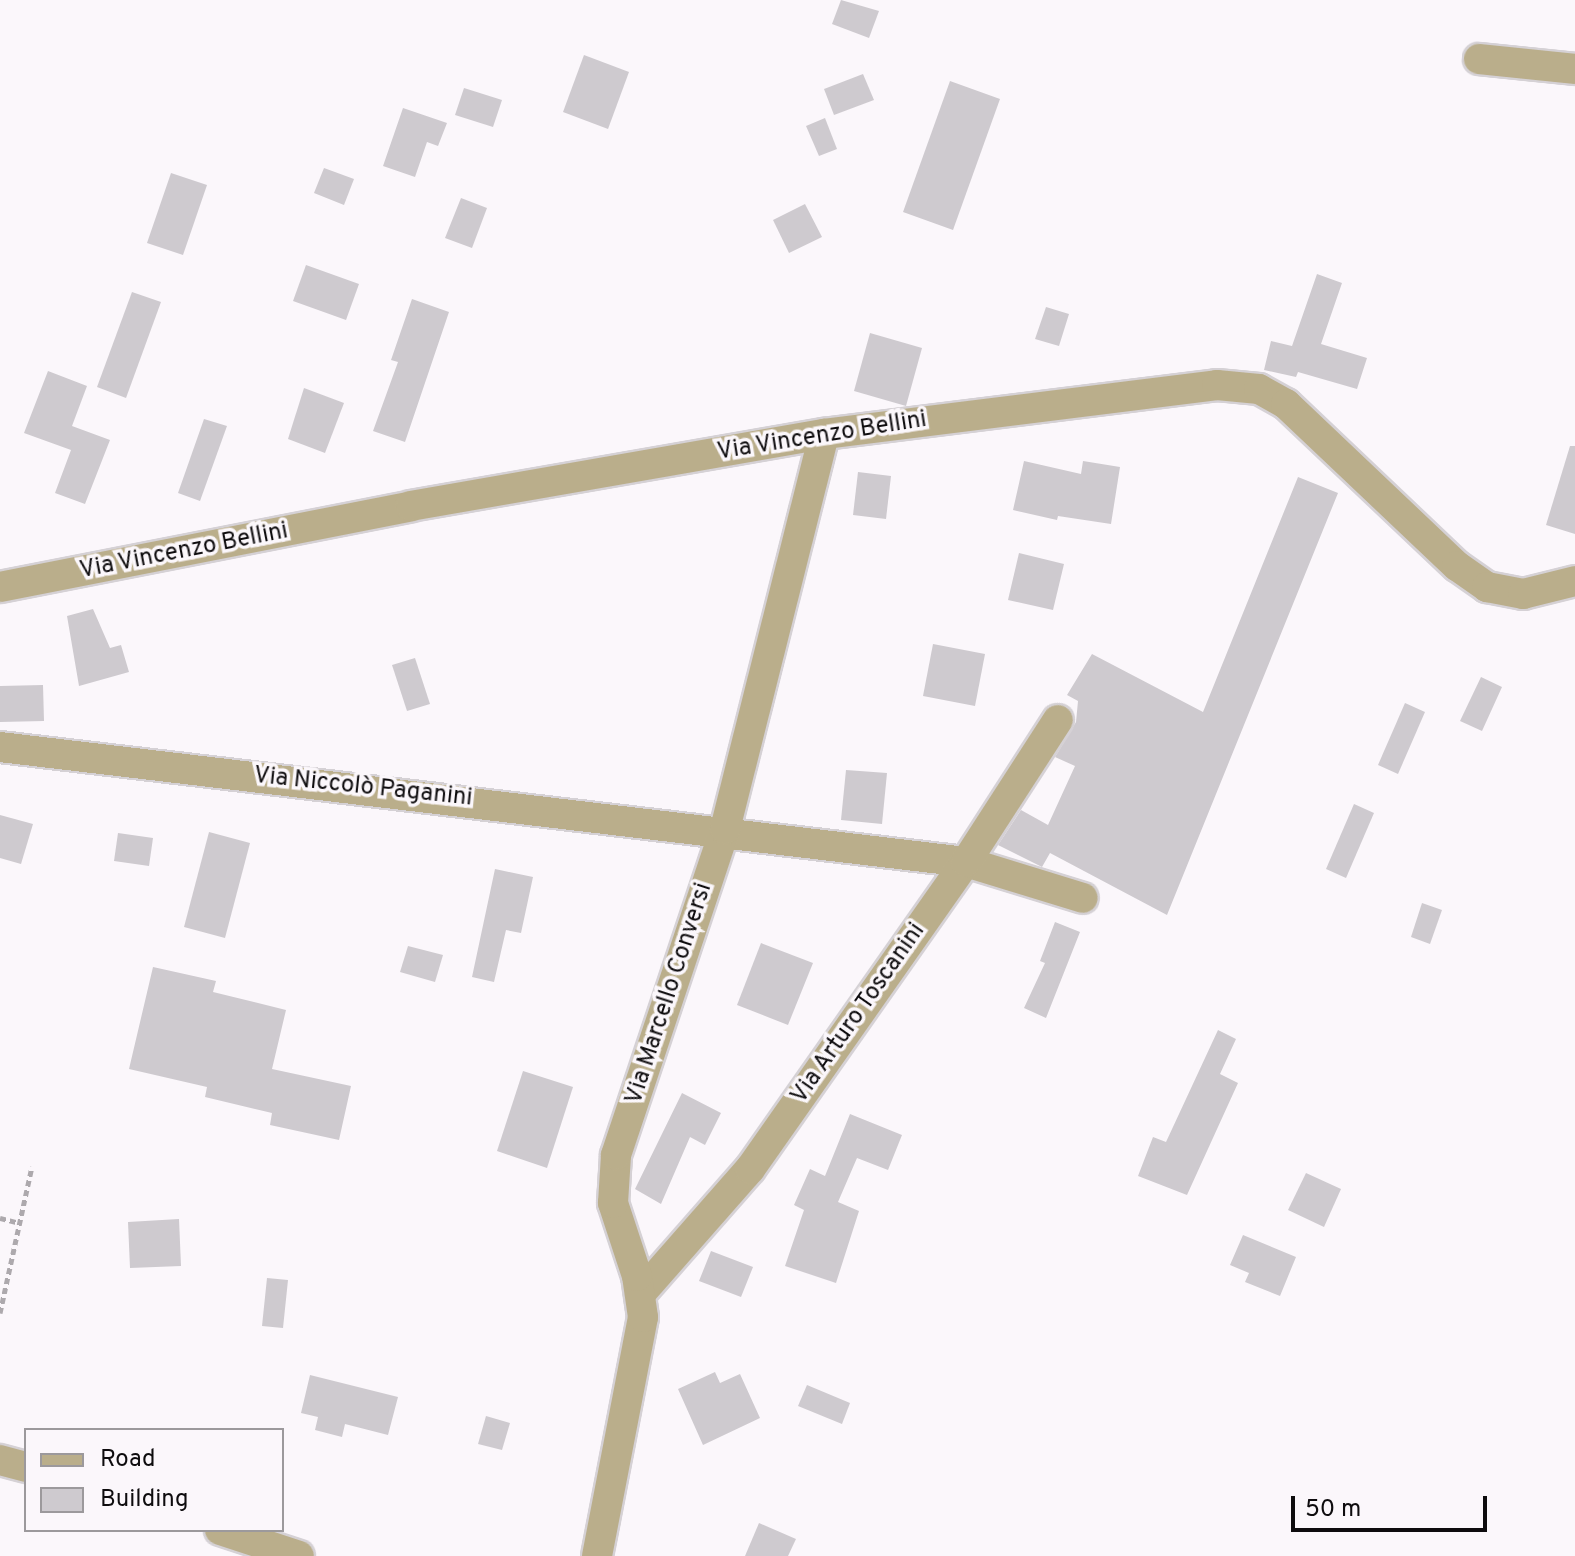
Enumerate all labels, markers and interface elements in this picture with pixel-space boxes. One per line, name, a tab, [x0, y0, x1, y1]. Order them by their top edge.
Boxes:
street label: Via Vincenzo Bellini	[715, 406, 929, 468]
street label: Via Vincenzo Bellini	[77, 518, 291, 586]
street label: Via Niccolò Paganini	[252, 762, 474, 814]
street label: Via Marcello Conversi	[621, 880, 719, 1108]
street label: Via Arturo Toscanini	[785, 917, 933, 1111]
legend	[24, 1428, 284, 1532]
text: Road	[100, 1445, 156, 1475]
scale bar	[1295, 1480, 1491, 1530]
text: Building	[100, 1485, 189, 1515]
text: 50 m	[1305, 1495, 1361, 1525]

